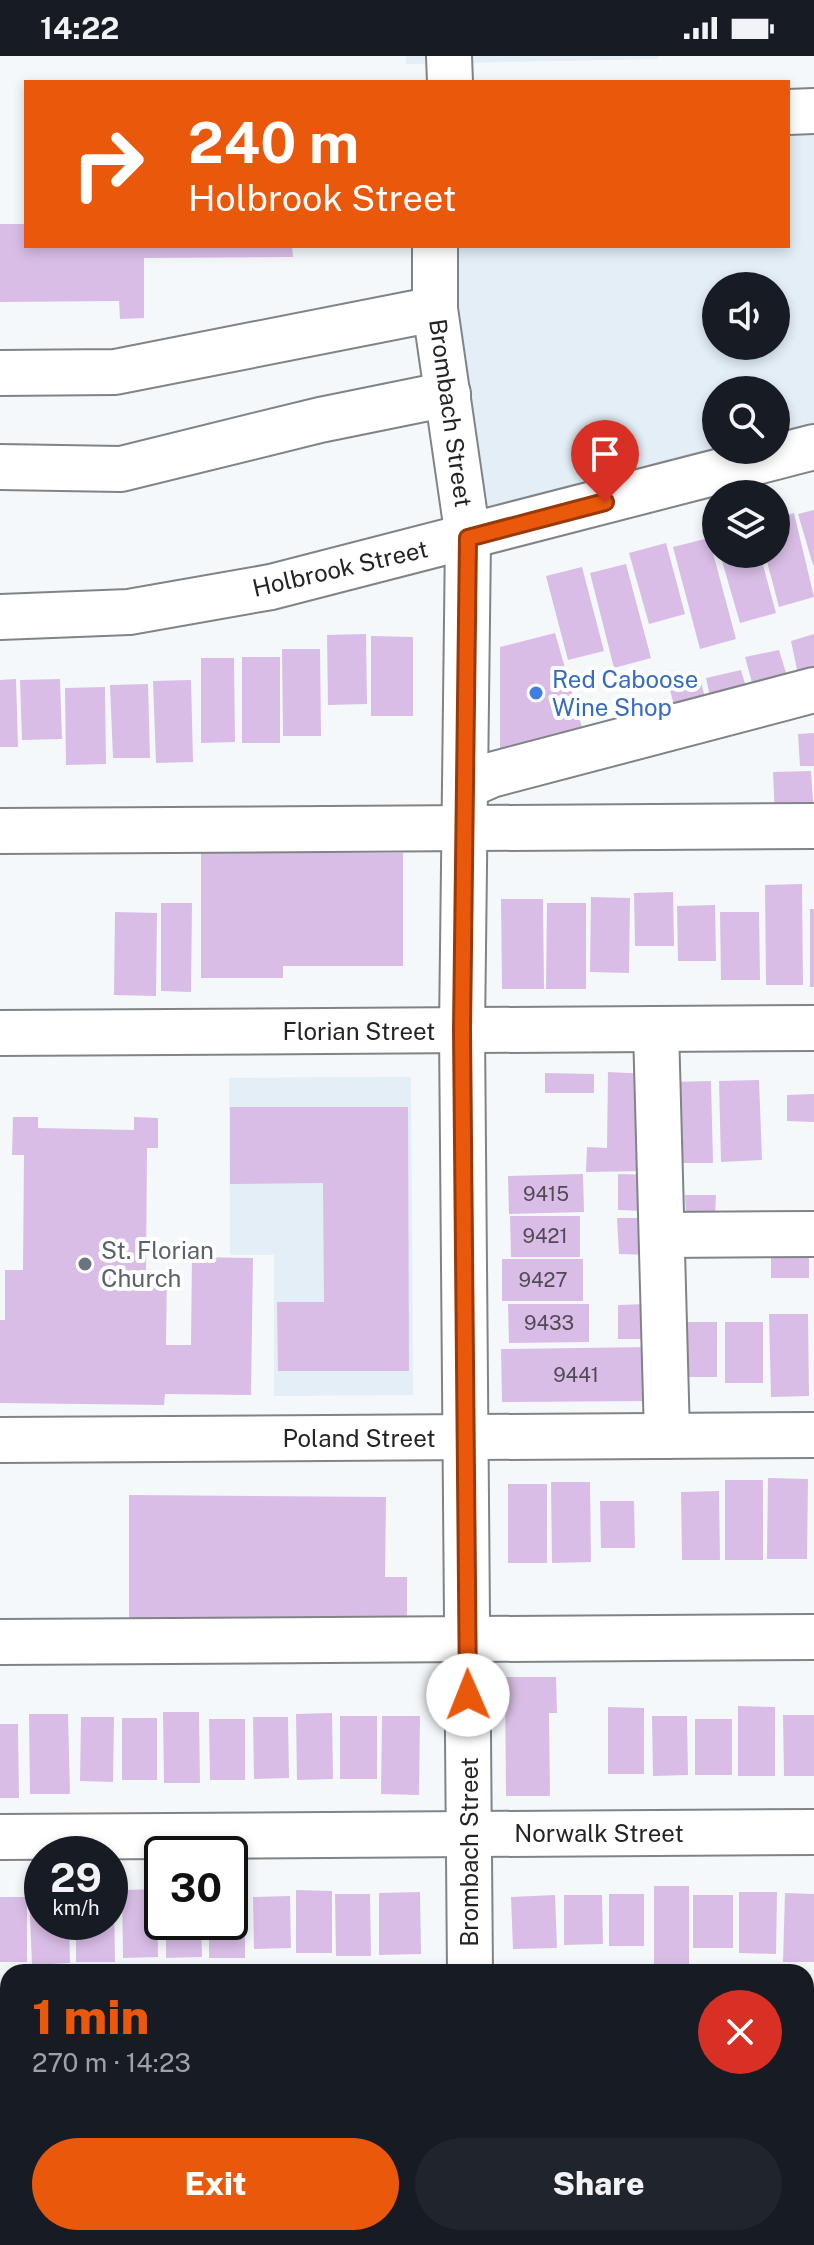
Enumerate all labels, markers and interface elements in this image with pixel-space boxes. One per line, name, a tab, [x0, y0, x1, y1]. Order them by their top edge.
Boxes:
text: 14:22	[40, 10, 119, 46]
text: 240 m	[188, 110, 359, 176]
icon: right	[56, 112, 160, 216]
text: Holbrook Street	[188, 177, 457, 219]
map controls	[702, 272, 790, 568]
button: sound	[702, 272, 790, 360]
street label: Brombach Street	[424, 317, 478, 509]
button: search	[702, 376, 790, 464]
pin	[571, 420, 639, 502]
icon: arrive	[583, 432, 627, 476]
button: layers	[702, 480, 790, 568]
street label: Holbrook Street	[250, 534, 430, 602]
place label: Red Caboose Wine Shop	[552, 665, 698, 721]
marker: Red Caboose Wine Shop	[527, 684, 545, 702]
street label: Florian Street	[283, 1017, 435, 1045]
house number: 9415	[523, 1182, 569, 1206]
house number: 9421	[522, 1224, 568, 1248]
place label: St. Florian Church	[101, 1236, 214, 1292]
marker: St. Florian Church	[76, 1255, 94, 1273]
house number: 9427	[519, 1268, 567, 1292]
house number: 9433	[524, 1311, 574, 1335]
house number: 9441	[553, 1363, 599, 1387]
street label: Poland Street	[282, 1424, 436, 1452]
position arrow	[426, 1653, 510, 1737]
street label: Brombach Street	[455, 1757, 483, 1947]
street label: Norwalk Street	[514, 1819, 684, 1847]
speed limit sign: 30	[144, 1836, 248, 1940]
text: 29	[50, 1854, 102, 1901]
text: km/h	[52, 1896, 100, 1920]
text: 1 min	[32, 1988, 149, 2045]
button: close	[698, 1990, 782, 2074]
text: 270 m · 14:23	[32, 2047, 191, 2078]
button: Exit	[32, 2138, 399, 2230]
button: Share	[415, 2138, 782, 2230]

